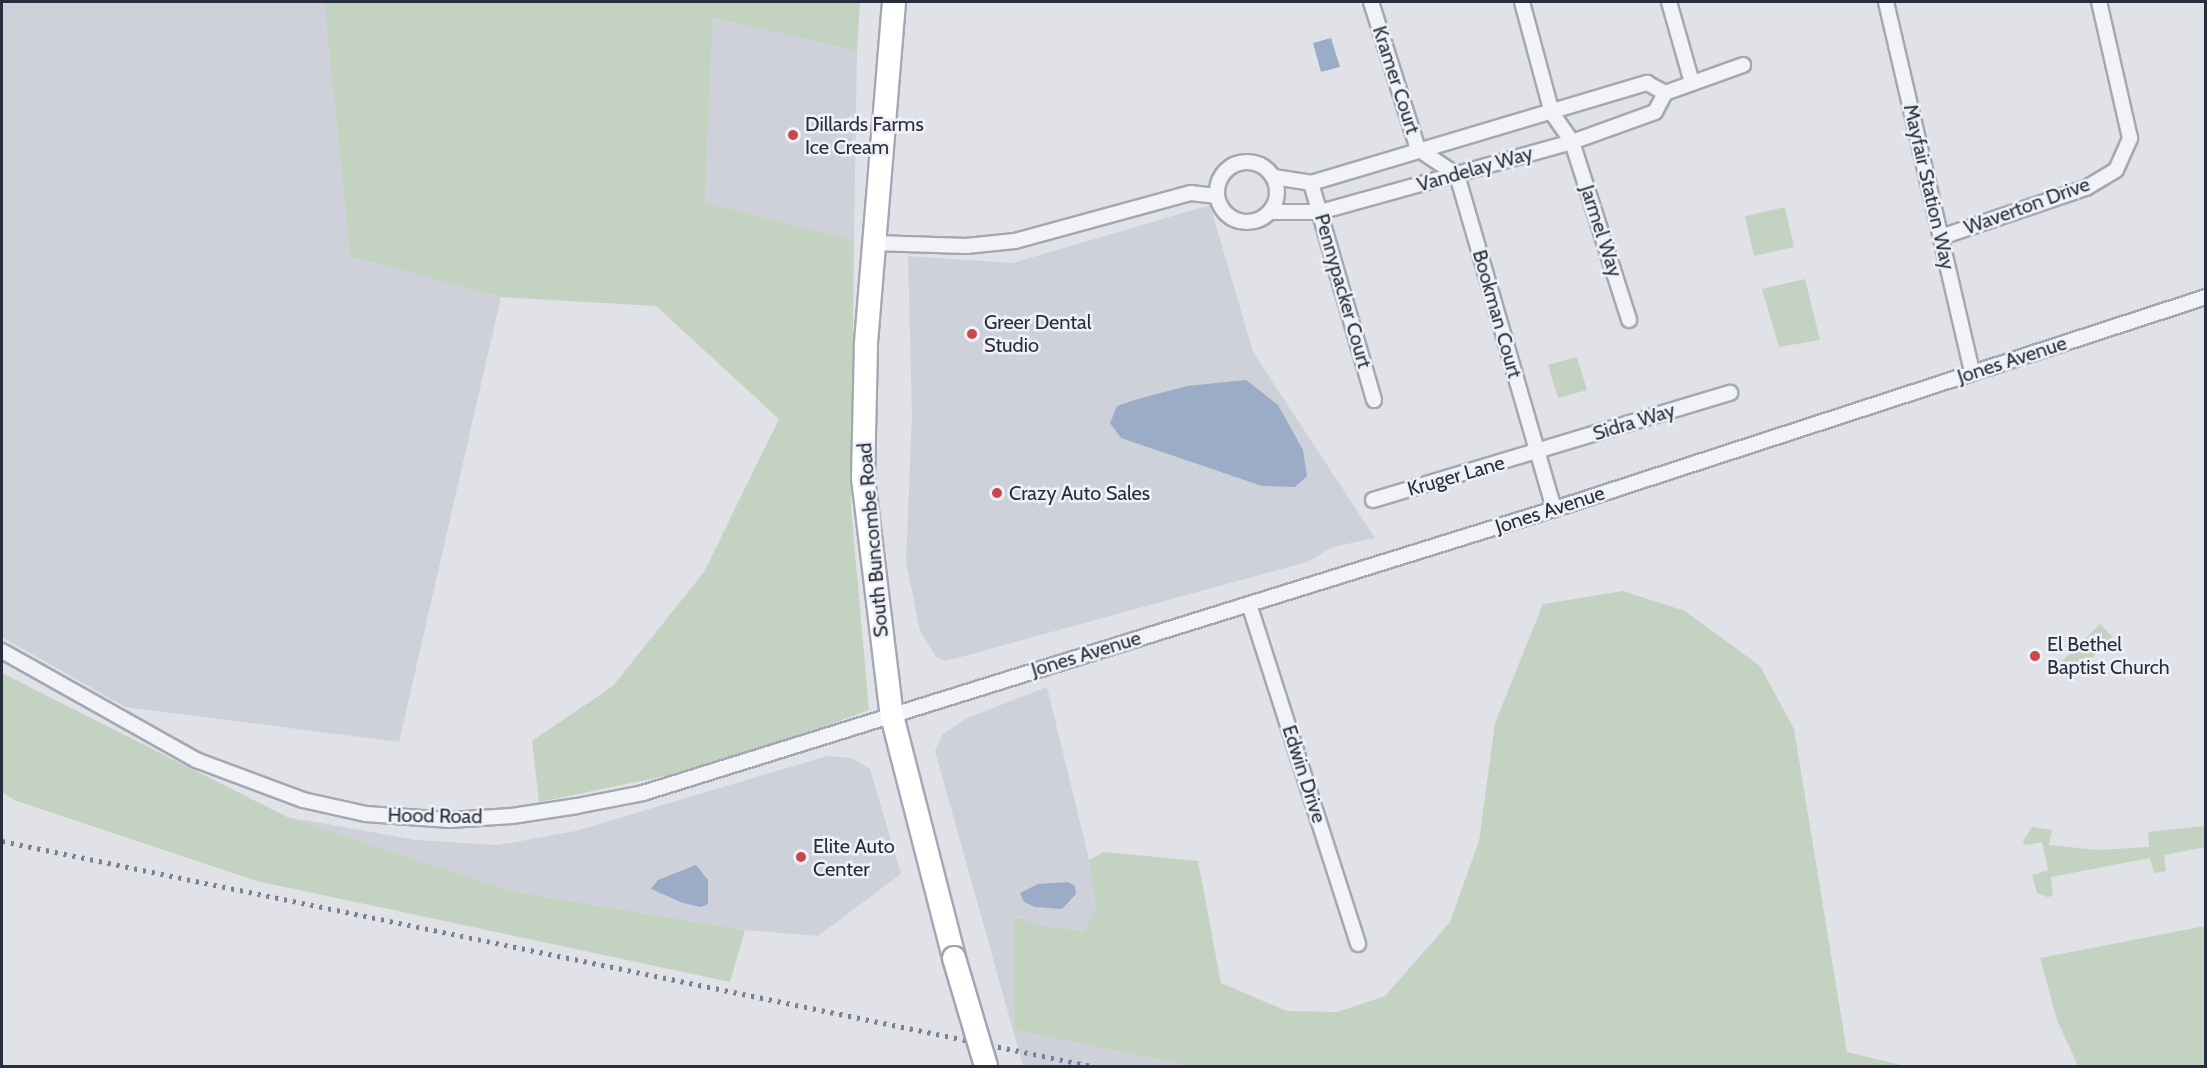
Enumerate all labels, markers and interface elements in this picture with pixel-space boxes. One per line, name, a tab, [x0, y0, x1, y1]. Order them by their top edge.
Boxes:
street label: Kramer Court	[1367, 23, 1425, 137]
street label: Mayfair Station Way	[1898, 102, 1960, 272]
place label: Dillards Farms Ice Cream	[805, 112, 924, 159]
marker: Dillards Farms Ice Cream	[786, 128, 800, 142]
street label: Vandelay Way	[1414, 141, 1536, 197]
street label: Waverton Drive	[1961, 172, 2093, 240]
street label: Jarmel Way	[1575, 182, 1627, 280]
street label: Pennypacker Court	[1309, 211, 1377, 371]
street label: Bookman Court	[1467, 247, 1527, 381]
place label: Greer Dental Studio	[984, 310, 1091, 357]
marker: Greer Dental Studio	[965, 327, 979, 341]
street label: Jones Avenue	[1954, 331, 2070, 389]
street label: Sidra Way	[1590, 398, 1678, 446]
street label: South Buncombe Road	[853, 442, 893, 638]
street label: Kruger Lane	[1405, 451, 1507, 501]
place label: Crazy Auto Sales	[1009, 481, 1150, 505]
street label: Jones Avenue	[1492, 481, 1608, 539]
marker: Crazy Auto Sales	[990, 486, 1004, 500]
street label: Jones Avenue	[1028, 626, 1144, 682]
place label: El Bethel Baptist Church	[2047, 632, 2170, 679]
marker: El Bethel Baptist Church	[2028, 649, 2042, 663]
street label: Edwin Drive	[1277, 722, 1331, 826]
street label: Hood Road	[387, 803, 483, 829]
place label: Elite Auto Center	[813, 834, 895, 881]
marker: Elite Auto Center	[794, 850, 808, 864]

